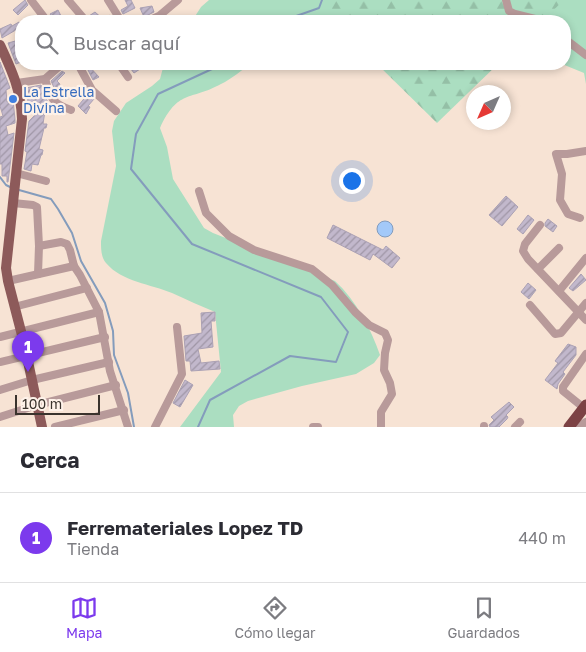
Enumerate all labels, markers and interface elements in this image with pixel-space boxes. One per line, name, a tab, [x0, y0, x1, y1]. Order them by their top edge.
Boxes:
search box	[15, 15, 571, 70]
icon: search	[33, 29, 61, 57]
text: Buscar aquí	[73, 31, 180, 54]
place label: La Estrella Divina	[23, 83, 94, 116]
north arrow	[466, 85, 511, 130]
marker: La Estrella Divina	[7, 93, 19, 105]
your location	[339, 168, 365, 194]
pin: 1	[12, 331, 44, 372]
scale bar	[15, 392, 100, 415]
text: 100 m	[22, 395, 62, 412]
text: Cerca	[20, 447, 79, 473]
text: Ferremateriales Lopez TD	[67, 516, 303, 539]
text: 1	[32, 528, 40, 548]
text: 440 m	[518, 528, 566, 548]
text: Tienda	[67, 539, 119, 559]
tab: Mapa	[66, 594, 102, 641]
tab: Cómo llegar	[234, 594, 316, 641]
tab: Guardados	[447, 594, 520, 641]

